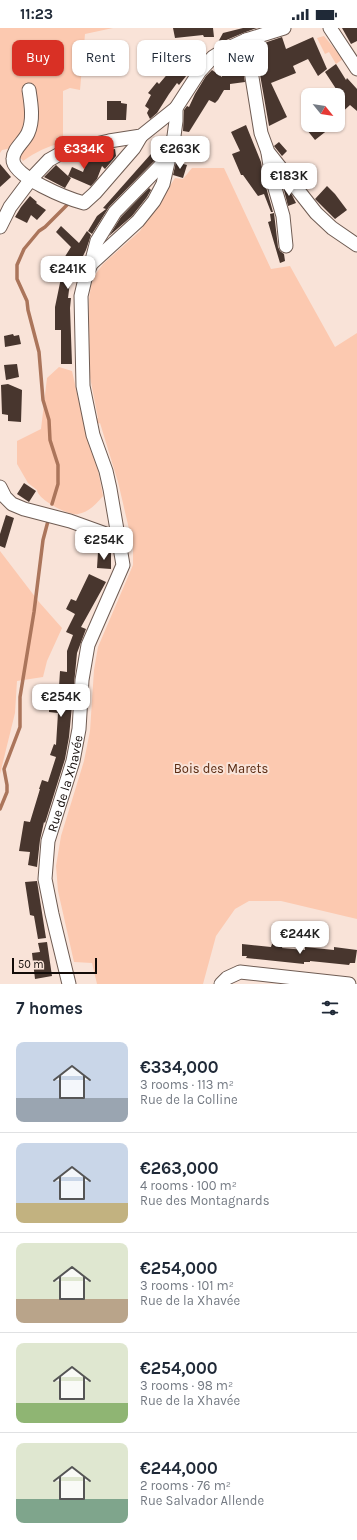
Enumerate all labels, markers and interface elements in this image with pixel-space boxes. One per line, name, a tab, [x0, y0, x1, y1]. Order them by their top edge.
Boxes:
text: 11:23	[20, 5, 53, 23]
chip: Buy	[12, 40, 64, 76]
chip: Rent	[72, 40, 129, 76]
chip: Filters	[137, 40, 206, 76]
chip: New	[214, 40, 268, 76]
north arrow	[301, 88, 345, 132]
map controls	[301, 88, 345, 132]
pin: €334K	[56, 136, 112, 170]
pin: €263K	[152, 136, 208, 170]
text: €334K	[64, 141, 104, 156]
text: €263K	[160, 141, 200, 156]
pin: €183K	[261, 163, 317, 197]
text: €183K	[270, 168, 308, 183]
pin: €241K	[40, 256, 96, 290]
text: €241K	[50, 261, 86, 276]
pin: €254K	[76, 527, 132, 561]
text: €254K	[84, 532, 124, 547]
pin: €254K	[33, 684, 89, 718]
text: €254K	[41, 689, 81, 704]
street label: Rue de la Xhavée	[44, 733, 86, 834]
park label: Bois des Marets	[174, 761, 268, 776]
pin: €244K	[272, 921, 328, 955]
text: €244K	[280, 926, 320, 941]
scale bar	[12, 956, 97, 975]
text: 50 m	[18, 958, 44, 971]
icon: filters	[319, 997, 341, 1019]
text: 7 homes	[16, 998, 83, 1018]
text: €334,000	[140, 1057, 219, 1077]
icon: home	[48, 1058, 96, 1106]
text: 3 rooms · 113 m²	[140, 1077, 234, 1092]
text: Rue de la Colline	[140, 1092, 238, 1107]
text: €263,000	[140, 1158, 219, 1178]
icon: home	[48, 1159, 96, 1207]
text: 4 rooms · 100 m²	[140, 1178, 237, 1193]
text: Rue des Montagnards	[140, 1193, 269, 1208]
text: €254,000	[140, 1258, 218, 1278]
icon: home	[48, 1259, 96, 1307]
text: 3 rooms · 101 m²	[140, 1278, 234, 1293]
text: Rue de la Xhavée	[140, 1293, 240, 1308]
text: €254,000	[140, 1358, 218, 1378]
icon: home	[48, 1359, 96, 1407]
text: 3 rooms · 98 m²	[140, 1378, 233, 1393]
text: Rue de la Xhavée	[140, 1393, 240, 1408]
text: €244,000	[140, 1458, 218, 1478]
icon: home	[48, 1459, 96, 1507]
text: 2 rooms · 76 m²	[140, 1478, 231, 1493]
text: Rue Salvador Allende	[140, 1493, 264, 1508]

